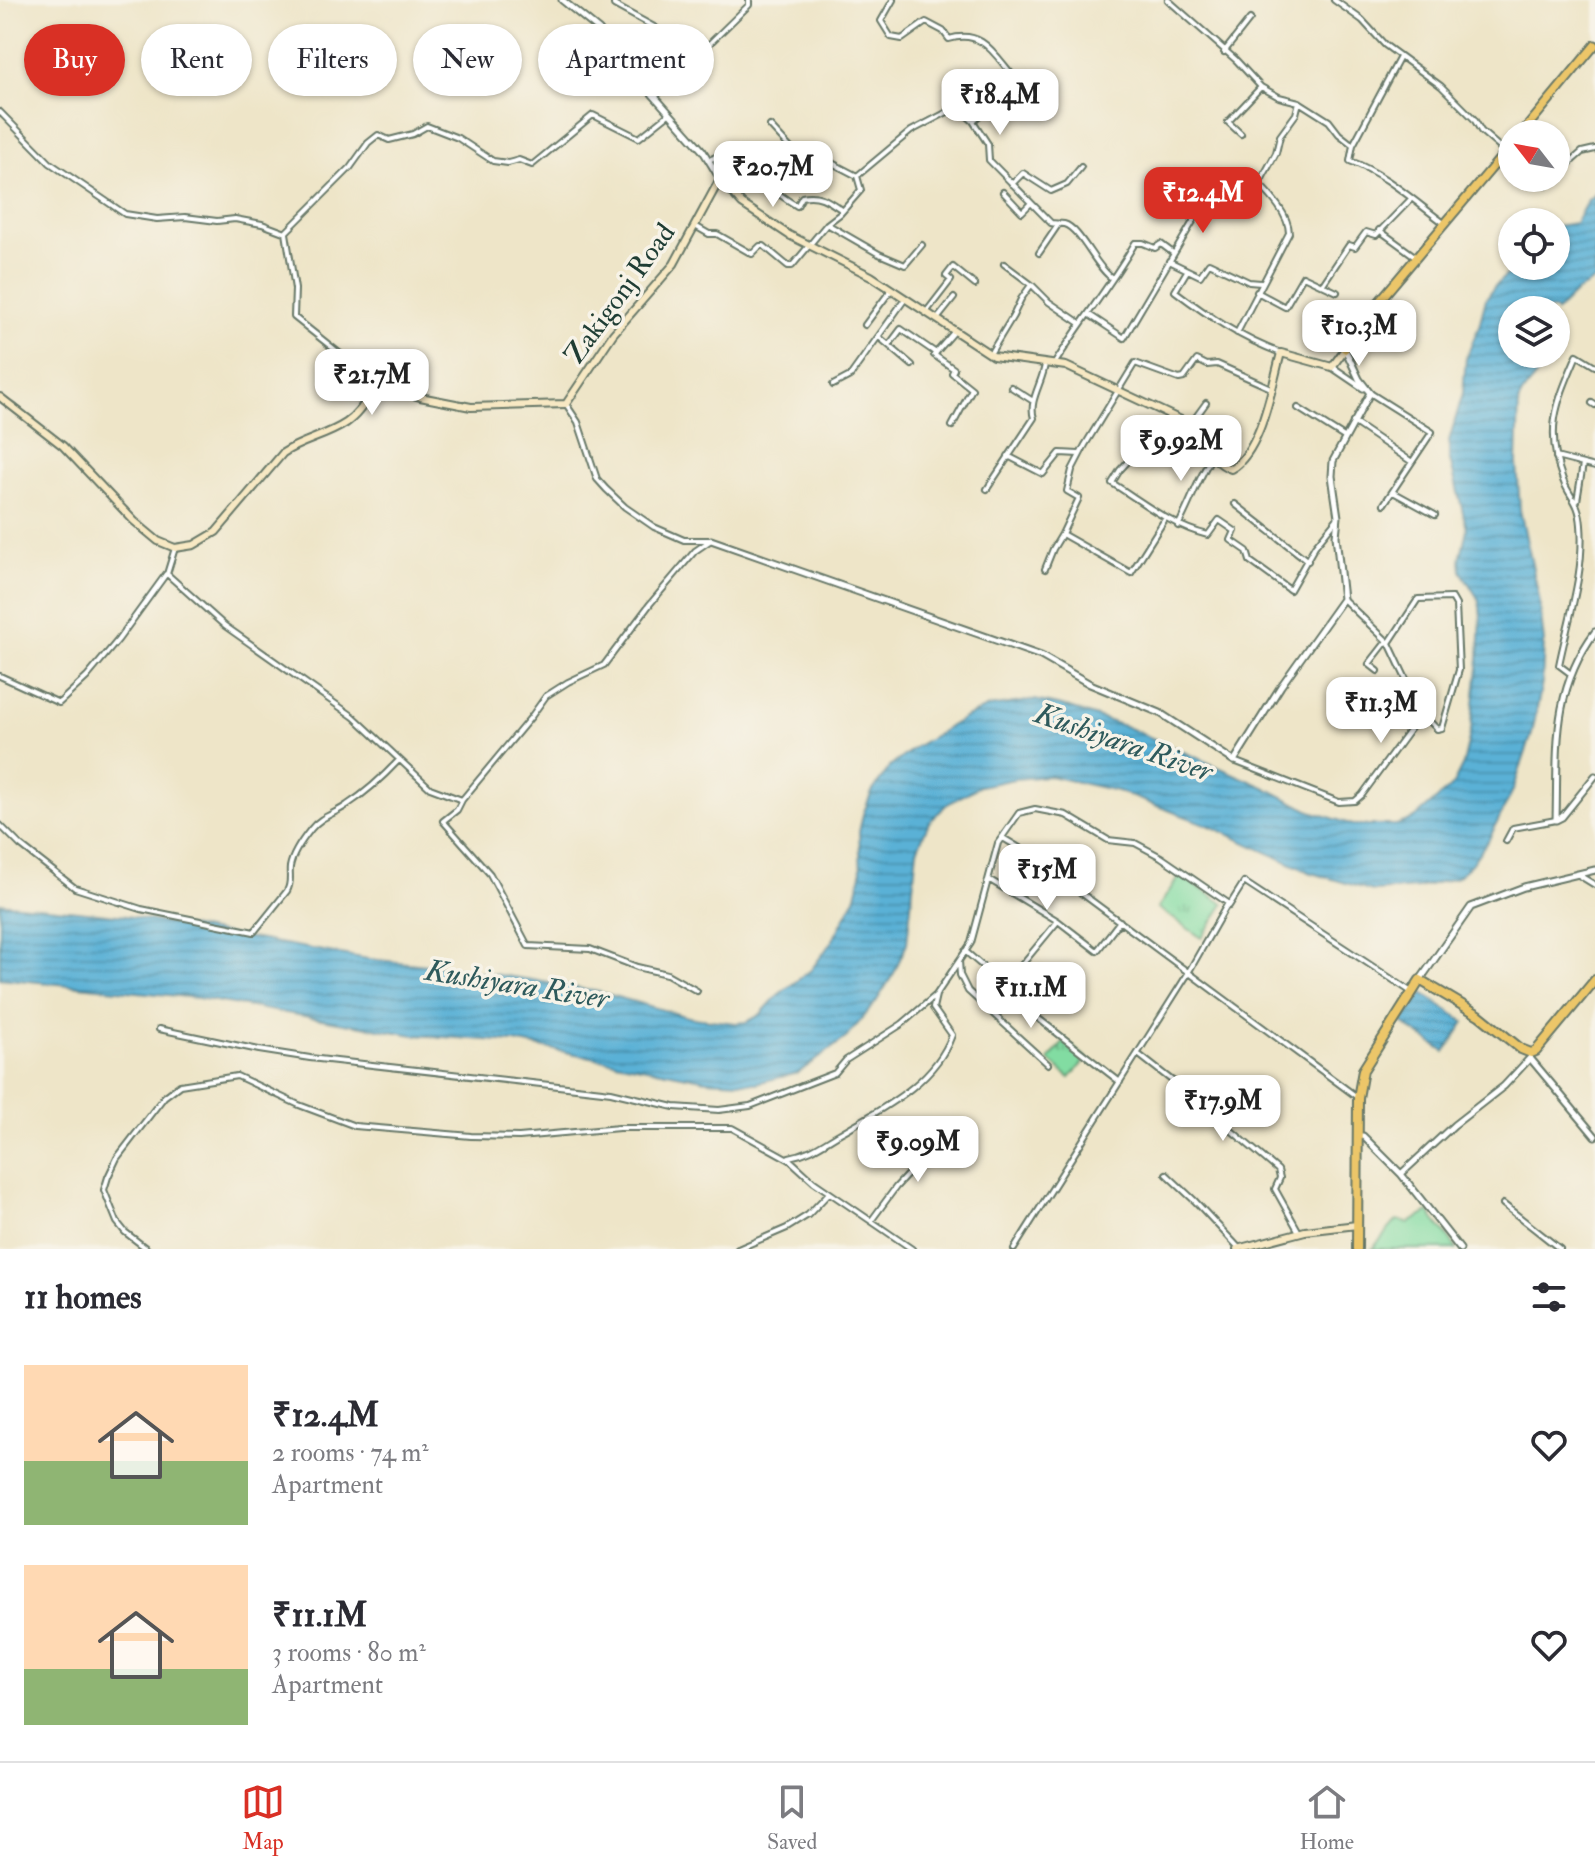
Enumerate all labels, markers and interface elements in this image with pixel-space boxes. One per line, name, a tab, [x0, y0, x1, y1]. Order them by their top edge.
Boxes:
chip: Buy	[24, 24, 125, 96]
chip: Rent	[141, 24, 252, 96]
chip: Filters	[268, 24, 397, 96]
chip: New	[413, 24, 522, 96]
chip: Apartment	[538, 24, 714, 96]
pin: ₹18.4M	[935, 69, 1065, 137]
text: ₹18.4M	[960, 79, 1040, 111]
north arrow	[1498, 120, 1570, 192]
map controls	[1498, 120, 1570, 368]
pin: ₹20.7M	[708, 141, 838, 209]
text: ₹20.7M	[732, 151, 814, 183]
pin: ₹12.4M	[1138, 167, 1268, 235]
text: ₹12.4M	[1162, 177, 1244, 209]
button: locate	[1498, 208, 1570, 280]
street label: Zakigonj Road	[557, 216, 683, 371]
button: layers	[1498, 296, 1570, 368]
pin: ₹10.3M	[1294, 300, 1424, 368]
text: ₹10.3M	[1320, 310, 1398, 342]
pin: ₹21.7M	[307, 349, 437, 417]
text: ₹21.7M	[333, 359, 411, 391]
pin: ₹9.92M	[1116, 415, 1246, 483]
text: ₹9.92M	[1139, 425, 1223, 457]
pin: ₹11.3M	[1316, 677, 1446, 745]
text: ₹11.3M	[1344, 687, 1418, 719]
water label: Kushiyara River	[1028, 694, 1219, 791]
pin: ₹15M	[1000, 844, 1094, 912]
text: ₹15M	[1017, 854, 1077, 886]
water label: Kushiyara River	[420, 951, 613, 1018]
pin: ₹11.1M	[966, 962, 1096, 1030]
text: ₹11.1M	[995, 972, 1067, 1004]
pin: ₹17.9M	[1158, 1075, 1288, 1143]
text: ₹17.9M	[1183, 1085, 1263, 1117]
pin: ₹9.09M	[853, 1116, 983, 1184]
text: ₹9.09M	[875, 1126, 961, 1158]
icon: filters	[1527, 1275, 1571, 1319]
text: 11 homes	[24, 1276, 142, 1319]
text: ₹12.4M	[272, 1394, 379, 1437]
icon: home	[88, 1397, 184, 1493]
icon: heart	[1527, 1423, 1571, 1467]
text: 2 rooms · 74 m²	[272, 1437, 429, 1469]
text: Apartment	[272, 1469, 383, 1501]
text: ₹11.1M	[272, 1594, 367, 1637]
icon: home	[88, 1597, 184, 1693]
icon: heart	[1527, 1623, 1571, 1667]
text: 3 rooms · 80 m²	[272, 1637, 426, 1669]
text: Apartment	[272, 1669, 383, 1701]
tab: Map	[241, 1780, 285, 1856]
tab: Saved	[767, 1780, 817, 1856]
tab: Home	[1299, 1780, 1354, 1856]

